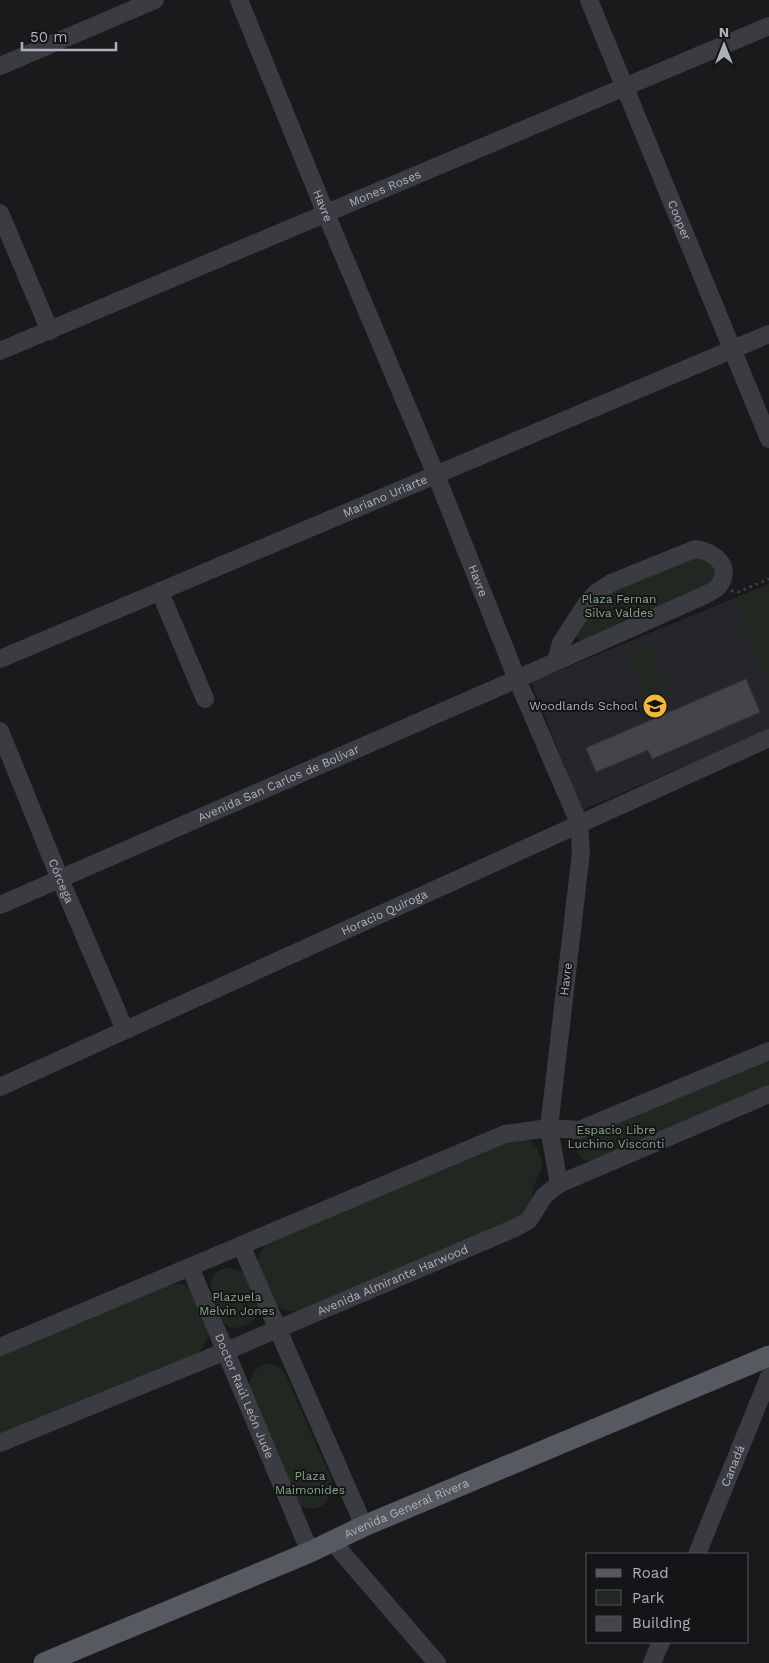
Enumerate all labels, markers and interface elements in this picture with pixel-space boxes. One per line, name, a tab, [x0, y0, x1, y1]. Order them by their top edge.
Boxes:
scale bar	[22, 20, 116, 52]
north arrow	[699, 20, 749, 70]
text: N	[719, 24, 729, 40]
text: 50 m	[30, 28, 67, 46]
street label: Mones Roses	[347, 167, 423, 210]
street label: Havre	[310, 188, 335, 224]
street label: Cooper	[665, 198, 694, 242]
street label: Mariano Uriarte	[341, 472, 429, 520]
street label: Havre	[465, 563, 491, 599]
park label: Plaza Fernan Silva Valdes	[582, 592, 656, 620]
school or university icon: Woodlands School	[642, 693, 668, 719]
place label: Woodlands School	[529, 699, 638, 713]
street label: Avenida San Carlos de Bolívar	[196, 742, 362, 825]
street label: Córcega	[46, 857, 77, 906]
street label: Horacio Quiroga	[339, 887, 430, 938]
street label: Havre	[557, 962, 575, 996]
park label: Espacio Libre Luchino Visconti	[568, 1123, 664, 1151]
street label: Avenida Almirante Harwood	[315, 1242, 470, 1318]
park label: Plazuela Melvin Jones	[199, 1290, 275, 1318]
street label: Doctor Raúl León Jude	[212, 1332, 277, 1461]
street label: Canadá	[718, 1443, 748, 1489]
park label: Plaza Maimonides	[275, 1469, 345, 1497]
street label: Avenida General Rivera	[342, 1476, 471, 1542]
legend	[586, 1553, 749, 1643]
text: Road	[632, 1564, 669, 1582]
text: Park	[632, 1589, 665, 1607]
text: Building	[632, 1614, 690, 1632]

